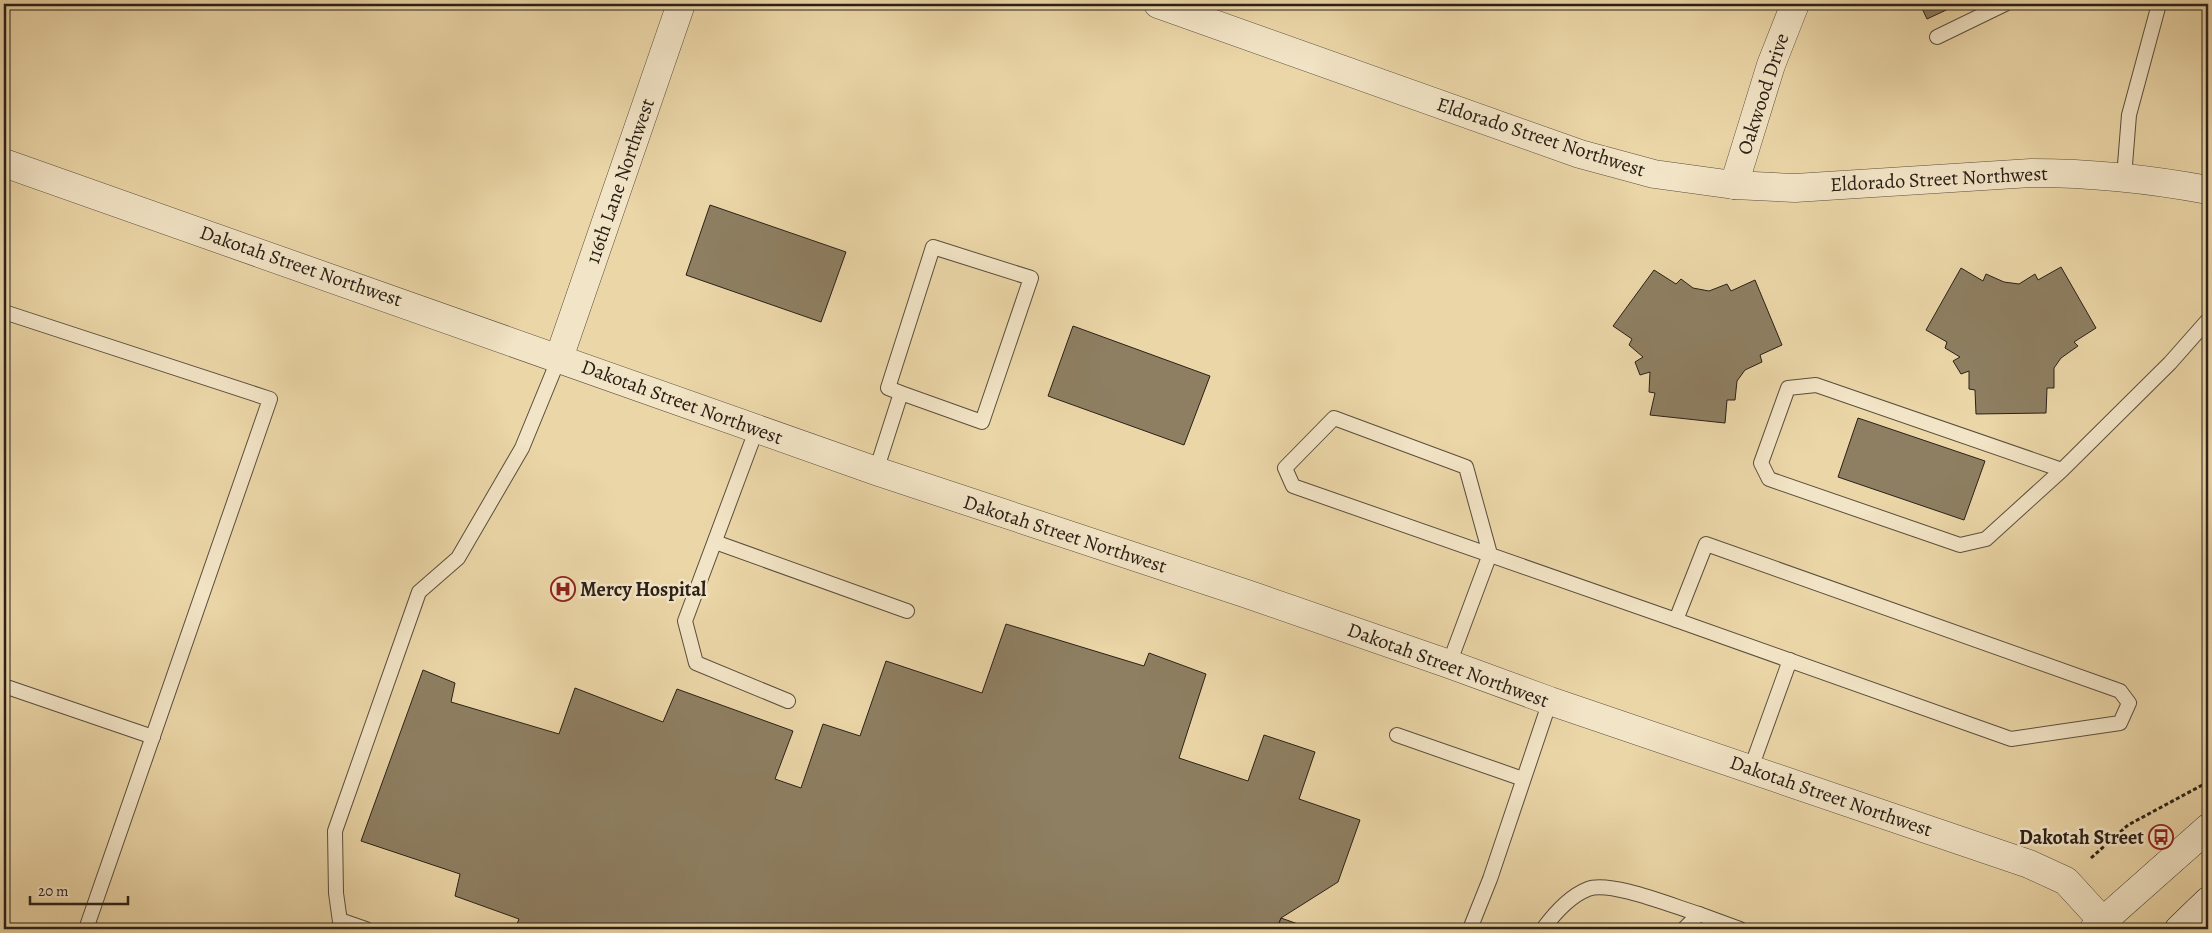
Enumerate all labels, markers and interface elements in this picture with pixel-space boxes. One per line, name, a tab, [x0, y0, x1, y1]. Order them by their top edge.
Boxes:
street label: Oakwood Drive	[1731, 30, 1795, 158]
street label: Eldorado Street Northwest	[1433, 90, 1649, 184]
street label: 116th Lane Northwest	[579, 94, 661, 267]
street label: Eldorado Street Northwest	[1830, 160, 2049, 198]
street label: Dakotah Street Northwest	[196, 219, 406, 313]
street label: Dakotah Street Northwest	[578, 353, 787, 451]
street label: Dakotah Street Northwest	[960, 488, 1171, 580]
hospital icon: Mercy Hospital	[550, 576, 576, 602]
place label: Mercy Hospital	[580, 576, 707, 603]
street label: Dakotah Street Northwest	[1344, 616, 1553, 714]
street label: Dakotah Street Northwest	[1726, 749, 1936, 843]
place label: Dakotah Street	[2019, 824, 2144, 851]
bus stop icon: Dakotah Street	[2148, 824, 2174, 850]
scale bar	[30, 873, 128, 905]
text: 20 m	[38, 881, 69, 901]

